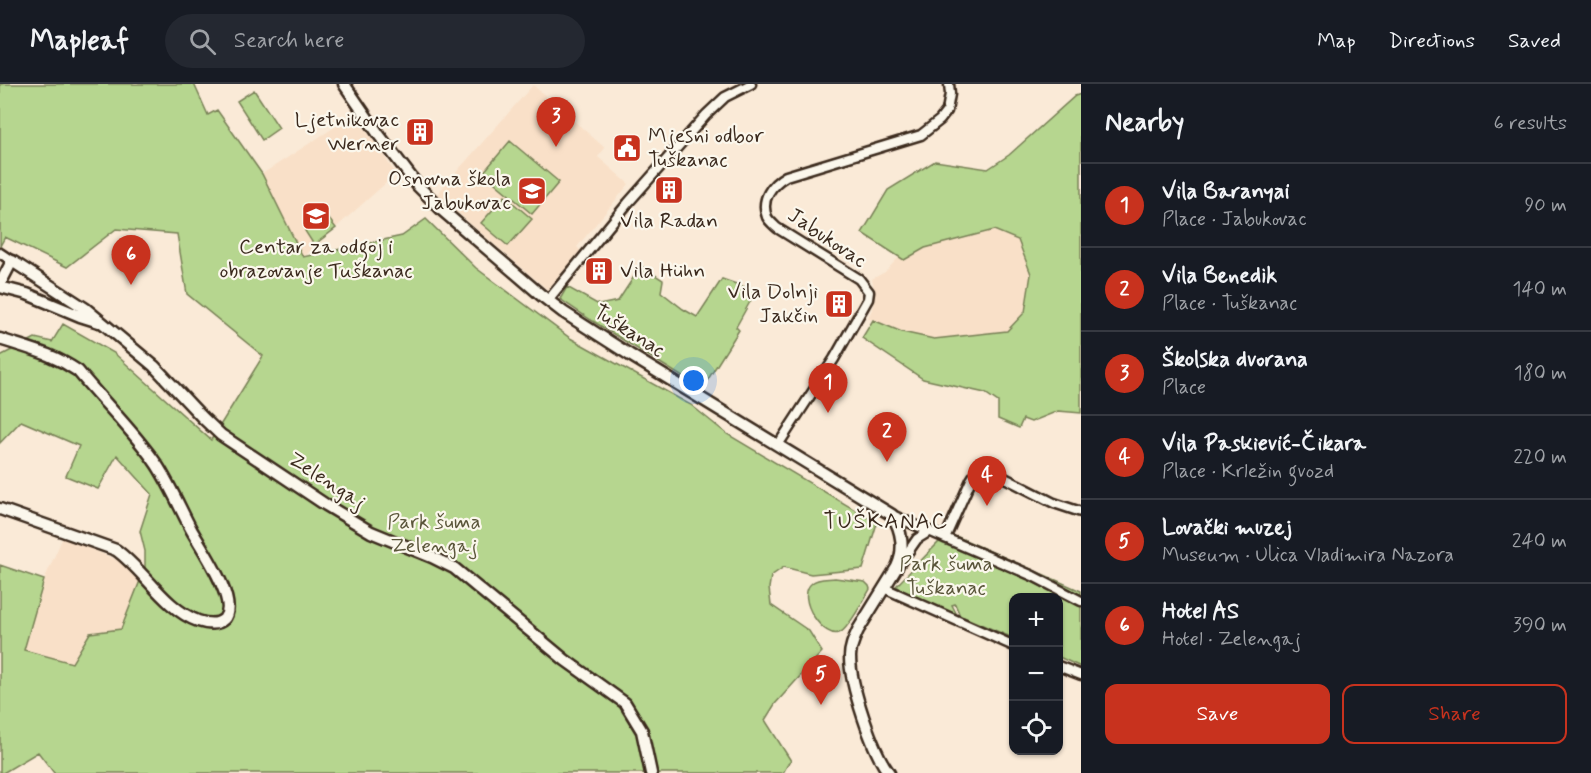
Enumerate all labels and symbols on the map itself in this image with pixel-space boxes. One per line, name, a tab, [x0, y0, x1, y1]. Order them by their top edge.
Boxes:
pin: 3	[536, 98, 576, 147]
place label: Ljetnikovac Werner	[295, 106, 399, 158]
building icon: Ljetnikovac Werner	[404, 116, 436, 148]
place label: Mjesni odbor Tuškanac	[648, 122, 764, 174]
public building icon: Mjesni odbor Tuškanac	[611, 132, 643, 164]
place label: Osnovna škola Jabukovac	[388, 165, 511, 217]
building icon: Vila Radan	[653, 174, 685, 206]
school or university icon: Osnovna škola Jabukovac	[516, 175, 548, 207]
school or university icon: Centar za odgoj i obrazovanje Tuškanac	[300, 200, 332, 232]
street label: Jabukovac	[782, 201, 872, 275]
place label: Vila Radan	[620, 207, 718, 235]
place label: Centar za odgoj i obrazovanje Tuškanac	[219, 233, 413, 285]
pin: 6	[112, 236, 150, 285]
building icon: Vila Hühn	[583, 255, 615, 287]
place label: Vila Hühn	[620, 257, 705, 285]
place label: Vila Dolnji Jakčin	[728, 278, 818, 330]
building icon: Vila Dolnji Jakčin	[823, 288, 855, 320]
street label: Tuškanac	[588, 298, 670, 364]
pin: 1	[808, 364, 848, 413]
your location	[679, 366, 708, 395]
pin: 2	[868, 412, 906, 462]
street label: Zelengaj	[283, 446, 371, 516]
pin: 4	[968, 456, 1006, 506]
park label: Park šuma Zelengaj	[387, 508, 481, 560]
district label: TUŠKANAC	[823, 508, 949, 536]
park label: Park šuma Tuškanac	[899, 550, 993, 602]
pin: 5	[802, 656, 840, 705]

